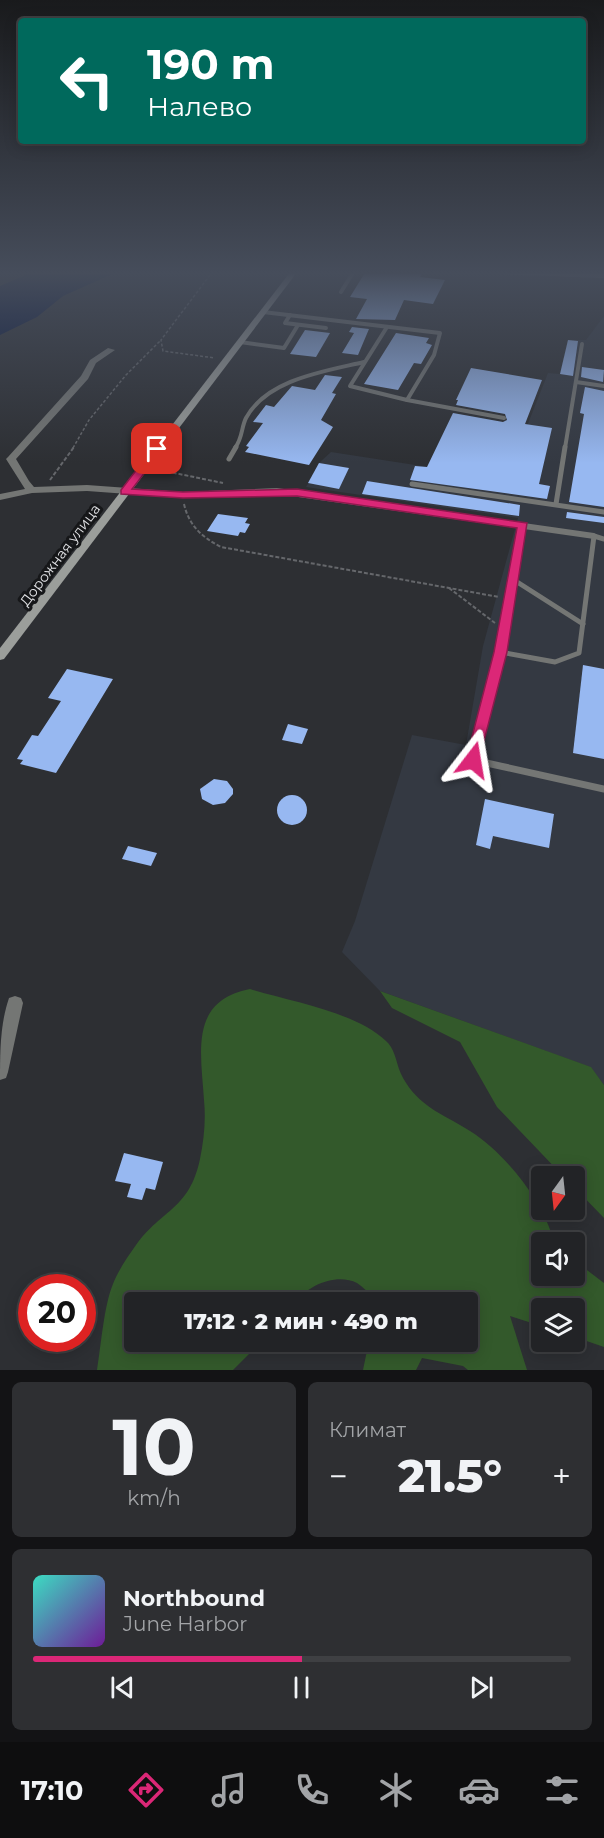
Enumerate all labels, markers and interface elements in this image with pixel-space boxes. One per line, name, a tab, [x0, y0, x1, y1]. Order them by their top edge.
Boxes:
text: 190 m	[147, 38, 275, 90]
icon: left	[48, 42, 126, 120]
text: Налево	[147, 90, 252, 123]
pin	[131, 423, 182, 474]
icon: arrive	[140, 432, 173, 465]
street label: Дорожная улица	[16, 500, 104, 610]
position arrow	[441, 728, 505, 792]
north arrow	[531, 1166, 585, 1220]
map controls	[531, 1166, 585, 1352]
button: sound	[531, 1232, 585, 1286]
speed limit sign: 20	[18, 1274, 96, 1352]
button: layers	[531, 1298, 585, 1352]
text: 17:12 · 2 мин · 490 m	[184, 1308, 418, 1335]
text: 10	[112, 1399, 196, 1495]
text: Климат	[329, 1418, 406, 1442]
text: 21.5°	[398, 1448, 502, 1503]
text: −	[329, 1456, 348, 1496]
text: +	[552, 1456, 571, 1496]
text: km/h	[127, 1486, 181, 1510]
text: Northbound	[123, 1585, 265, 1612]
text: June Harbor	[123, 1612, 247, 1636]
icon: previous	[106, 1671, 139, 1704]
icon: pause	[285, 1671, 318, 1704]
icon: next	[465, 1671, 498, 1704]
icon: directions	[125, 1769, 167, 1811]
icon: music	[208, 1769, 250, 1811]
icon: phone	[291, 1769, 333, 1811]
icon: climate	[375, 1769, 417, 1811]
icon: car	[458, 1769, 500, 1811]
icon: filters	[541, 1769, 583, 1811]
text: 17:10	[21, 1774, 83, 1807]

